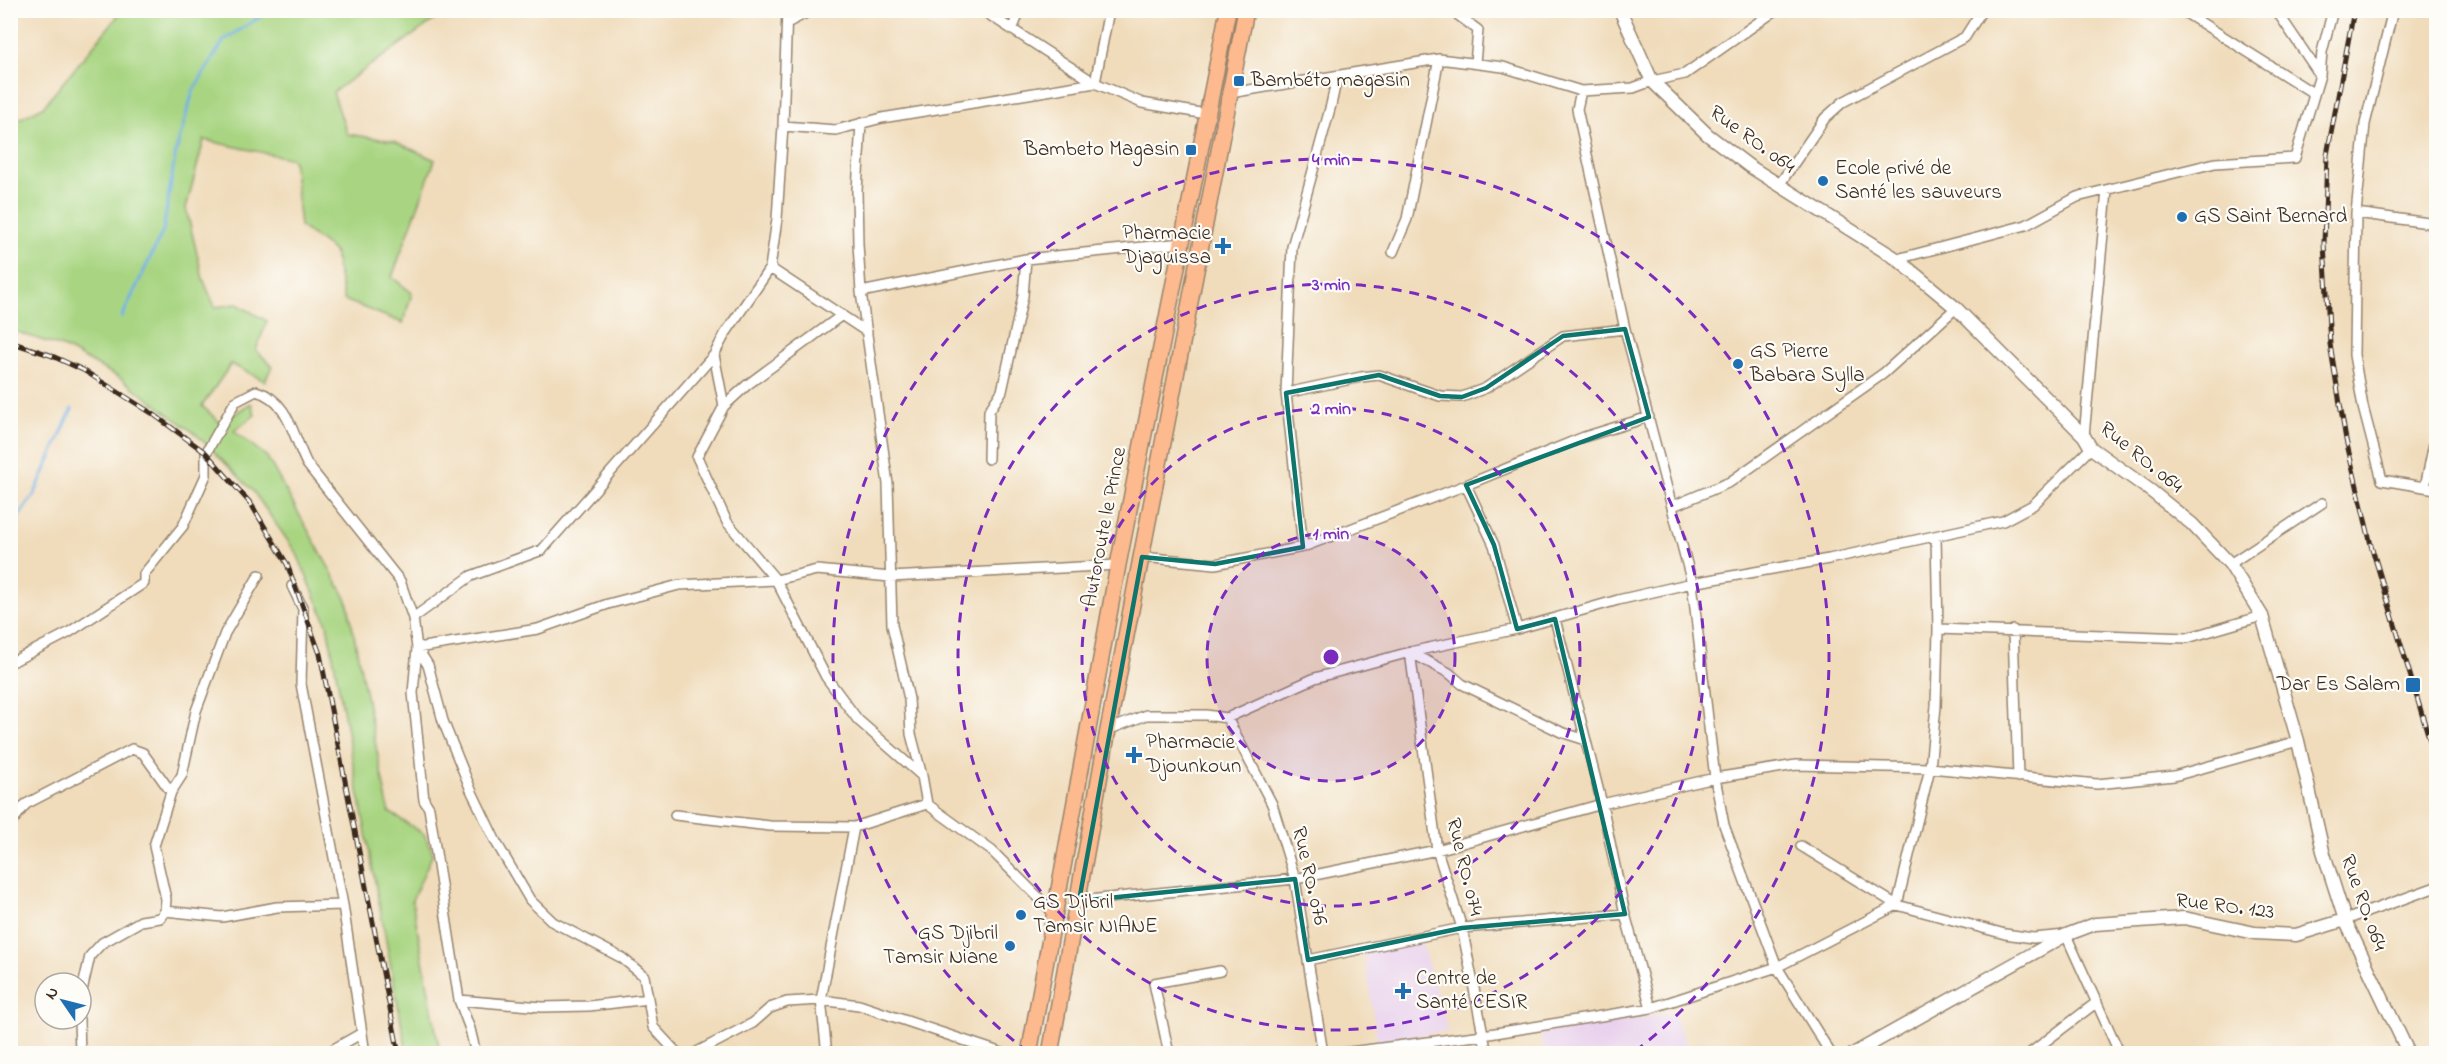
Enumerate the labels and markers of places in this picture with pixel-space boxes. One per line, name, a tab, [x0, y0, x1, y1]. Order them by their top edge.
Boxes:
place label: Bambéto magasin	[1250, 66, 1410, 98]
marker: Bambéto magasin	[1232, 74, 1246, 88]
place label: Bambeto Magasin	[1023, 135, 1179, 167]
marker: Bambeto Magasin	[1184, 143, 1198, 157]
place label: Ecole privé de Santé les sauveurs	[1835, 154, 2002, 208]
marker: Ecole privé de Santé les sauveurs	[1816, 174, 1830, 188]
place label: GS Saint Bernard	[2194, 202, 2347, 232]
marker: GS Saint Bernard	[2175, 210, 2189, 224]
place label: Pharmacie Djaguissa	[1121, 219, 1212, 275]
marker: Pharmacie Djaguissa	[1216, 239, 1230, 253]
place label: GS Pierre Babara Sylla	[1749, 337, 1865, 393]
marker: GS Pierre Babara Sylla	[1731, 357, 1745, 371]
centre of rings	[1321, 647, 1341, 667]
place label: Dar Es Salam	[2276, 670, 2400, 700]
marker: Dar Es Salam	[2404, 676, 2422, 694]
place label: Pharmacie Djounkoun	[1145, 728, 1241, 782]
marker: Pharmacie Djounkoun	[1127, 748, 1141, 762]
place label: GS Djibril Tamsir NIANE	[1033, 888, 1158, 942]
marker: GS Djibril Tamsir NIANE	[1014, 908, 1028, 922]
place label: GS Djibril Tamsir Niane	[883, 919, 999, 973]
marker: GS Djibril Tamsir Niane	[1003, 939, 1017, 953]
place label: Centre de Santé CESIR	[1416, 964, 1528, 1018]
marker: Centre de Santé CESIR	[1394, 982, 1412, 1000]

